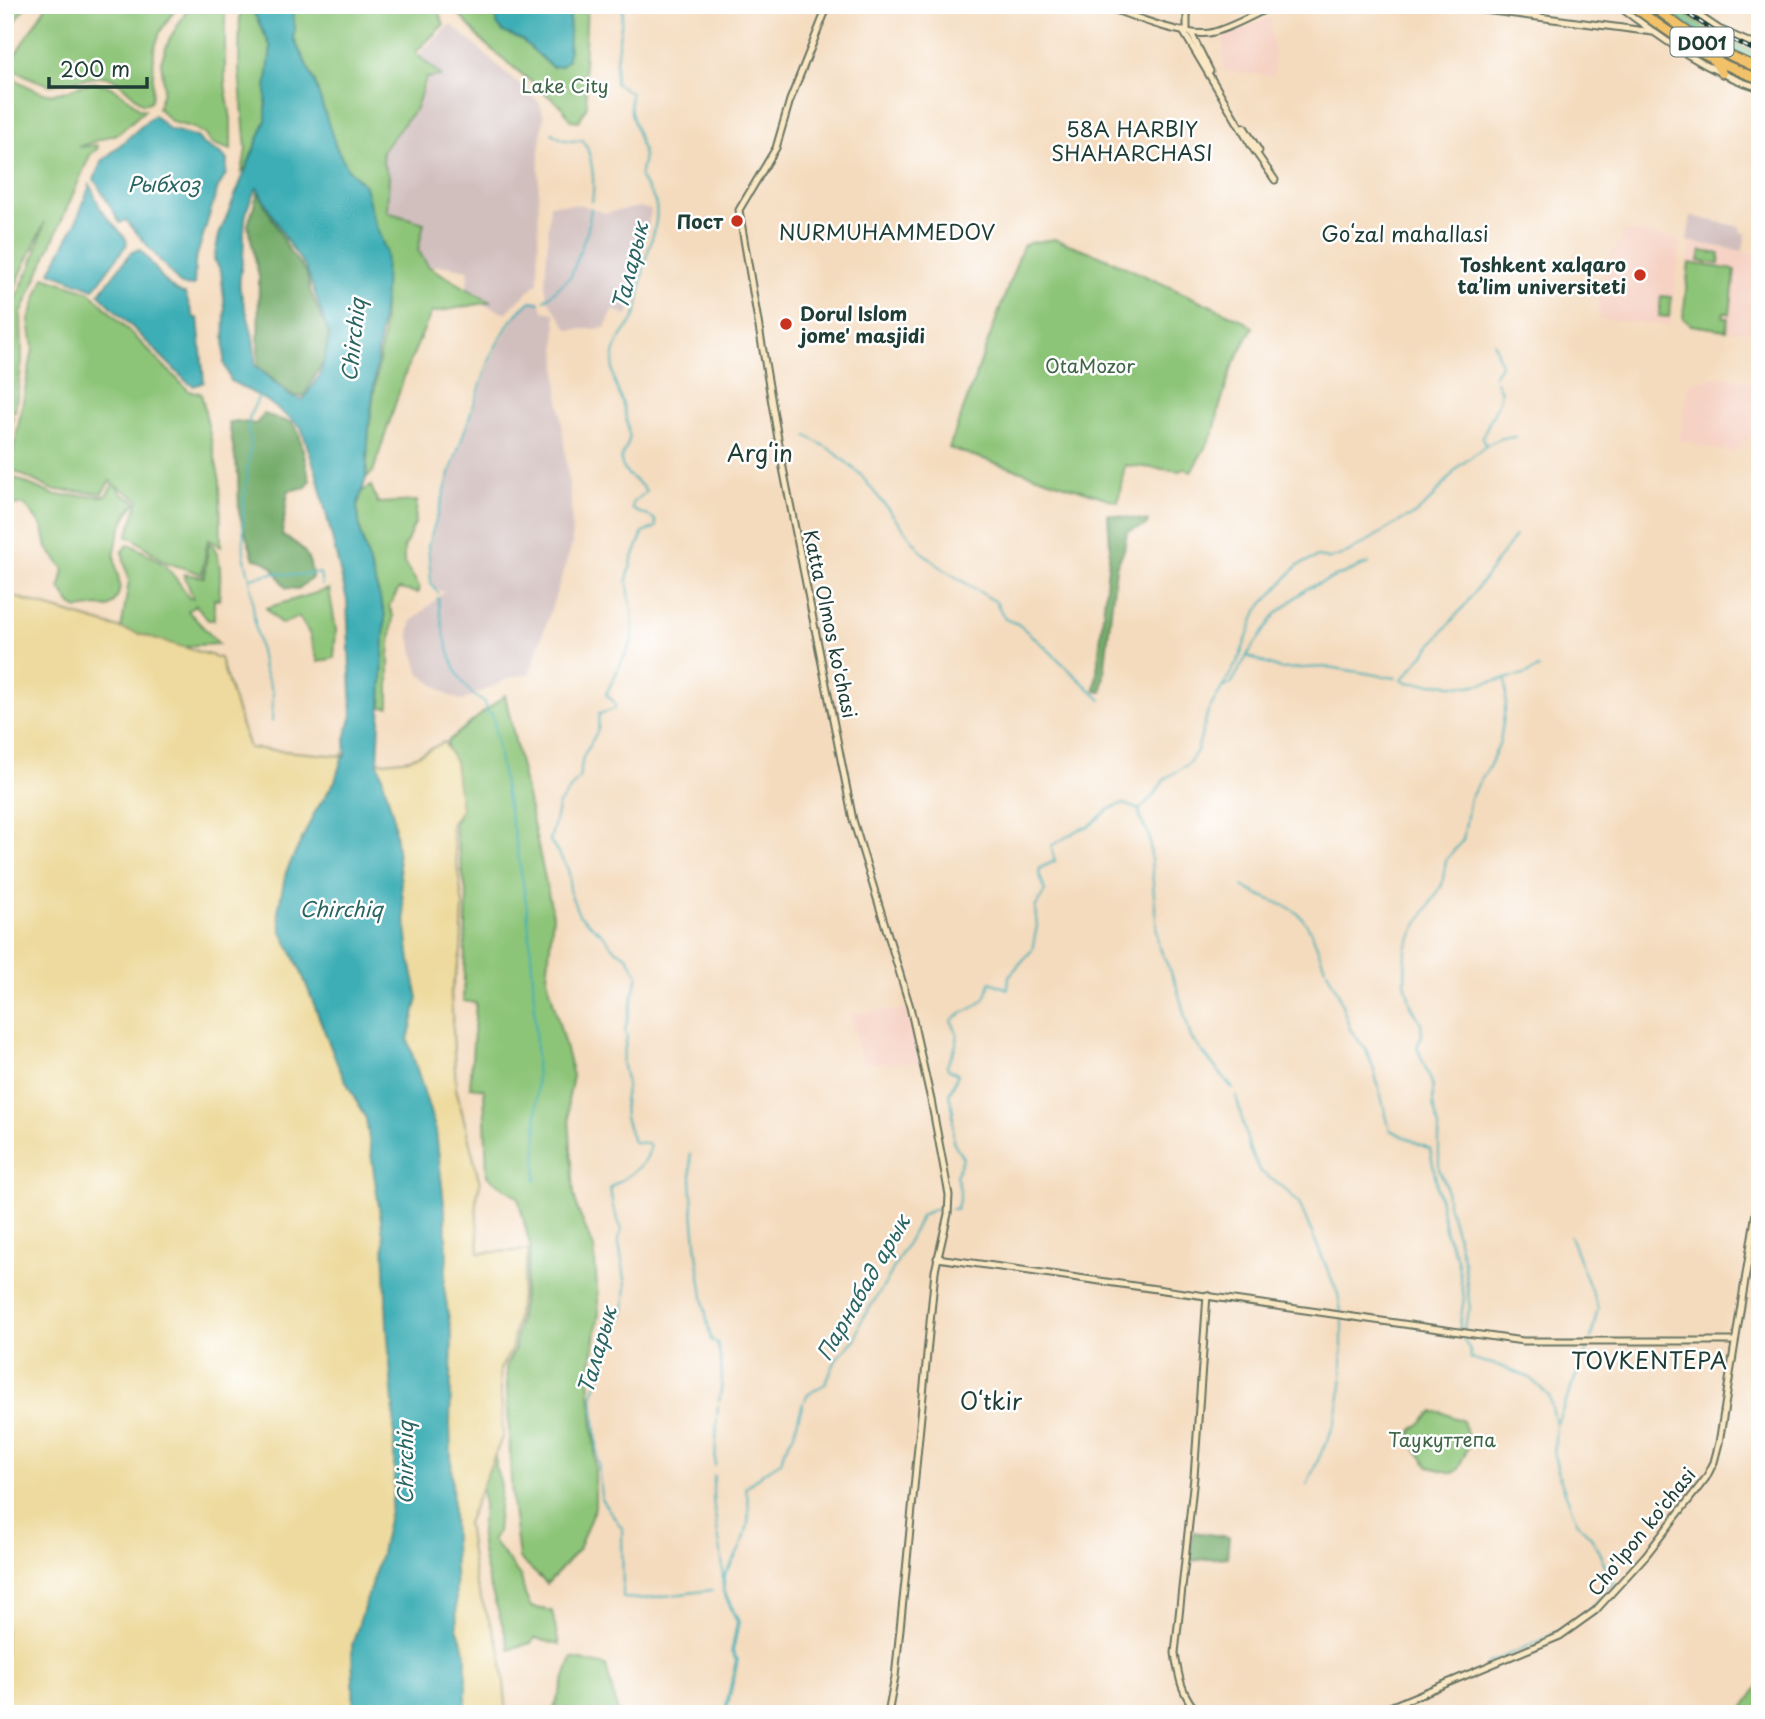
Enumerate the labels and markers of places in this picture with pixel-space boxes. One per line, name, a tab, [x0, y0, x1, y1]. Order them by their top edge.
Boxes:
place label: Пост	[677, 207, 724, 235]
marker: Пост	[729, 213, 745, 229]
place label: Toshkent xalqaro ta’lim universiteti	[1458, 250, 1626, 300]
marker: Toshkent xalqaro ta’lim universiteti	[1632, 267, 1648, 283]
place label: Dorul Islom jome' masjidi	[797, 299, 925, 349]
marker: Dorul Islom jome' masjidi	[778, 316, 794, 332]

